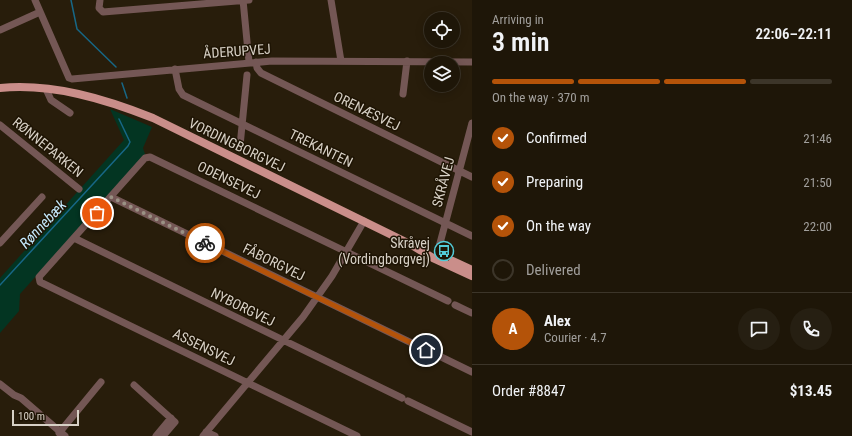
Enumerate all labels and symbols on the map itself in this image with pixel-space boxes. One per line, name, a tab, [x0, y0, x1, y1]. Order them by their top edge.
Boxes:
street label: ÅDERUPVEJ	[203, 40, 271, 61]
street label: ORENÆSVEJ	[331, 88, 403, 134]
street label: RØNNEPARKEN	[10, 114, 86, 180]
street label: VORDINGBORGVEJ	[186, 115, 288, 175]
street label: TREKANTEN	[287, 126, 355, 170]
street label: SKRÅVEJ	[428, 155, 457, 209]
street label: ODENSEVEJ	[195, 158, 263, 202]
water label: Rønnebæk	[16, 196, 70, 252]
pin	[80, 196, 114, 230]
courier	[185, 223, 225, 263]
place label: Skråvej (Vordingborgvej)	[338, 235, 430, 268]
street label: FÅBORGVEJ	[240, 239, 308, 284]
bus stop icon: Skråvej (Vordingborgvej)	[433, 240, 455, 262]
street label: NYBORGVEJ	[208, 285, 278, 329]
street label: ASSENSVEJ	[170, 325, 238, 369]
pin	[409, 333, 443, 367]
scale bar	[12, 408, 79, 427]

